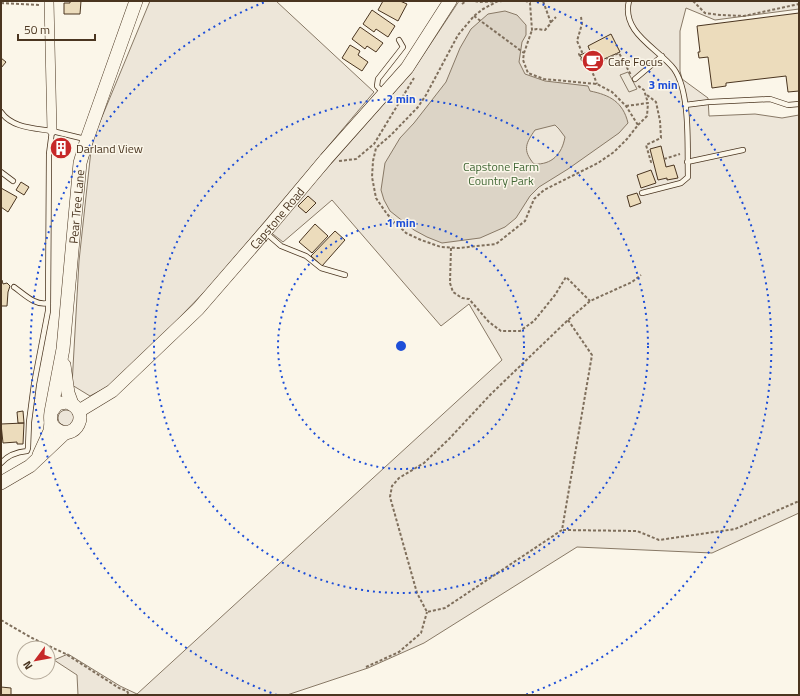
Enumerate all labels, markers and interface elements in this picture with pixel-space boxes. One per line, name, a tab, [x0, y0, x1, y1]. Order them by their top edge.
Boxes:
scale bar	[18, 16, 95, 42]
text: 50 m	[24, 20, 50, 39]
cafe icon: Cafe Focus	[580, 48, 606, 74]
place label: Cafe Focus	[608, 52, 663, 71]
text: 3 min	[648, 75, 678, 94]
text: 2 min	[386, 89, 416, 108]
building icon: Darland View	[48, 135, 74, 161]
place label: Darland View	[76, 139, 143, 158]
park label: Capstone Farm Country Park	[463, 157, 539, 190]
street label: Pear Tree Lane	[63, 169, 89, 244]
street label: Capstone Road	[245, 182, 309, 253]
text: 1 min	[386, 213, 416, 232]
centre of rings	[394, 339, 408, 353]
north arrow	[16, 640, 56, 680]
text: N	[19, 658, 36, 673]

